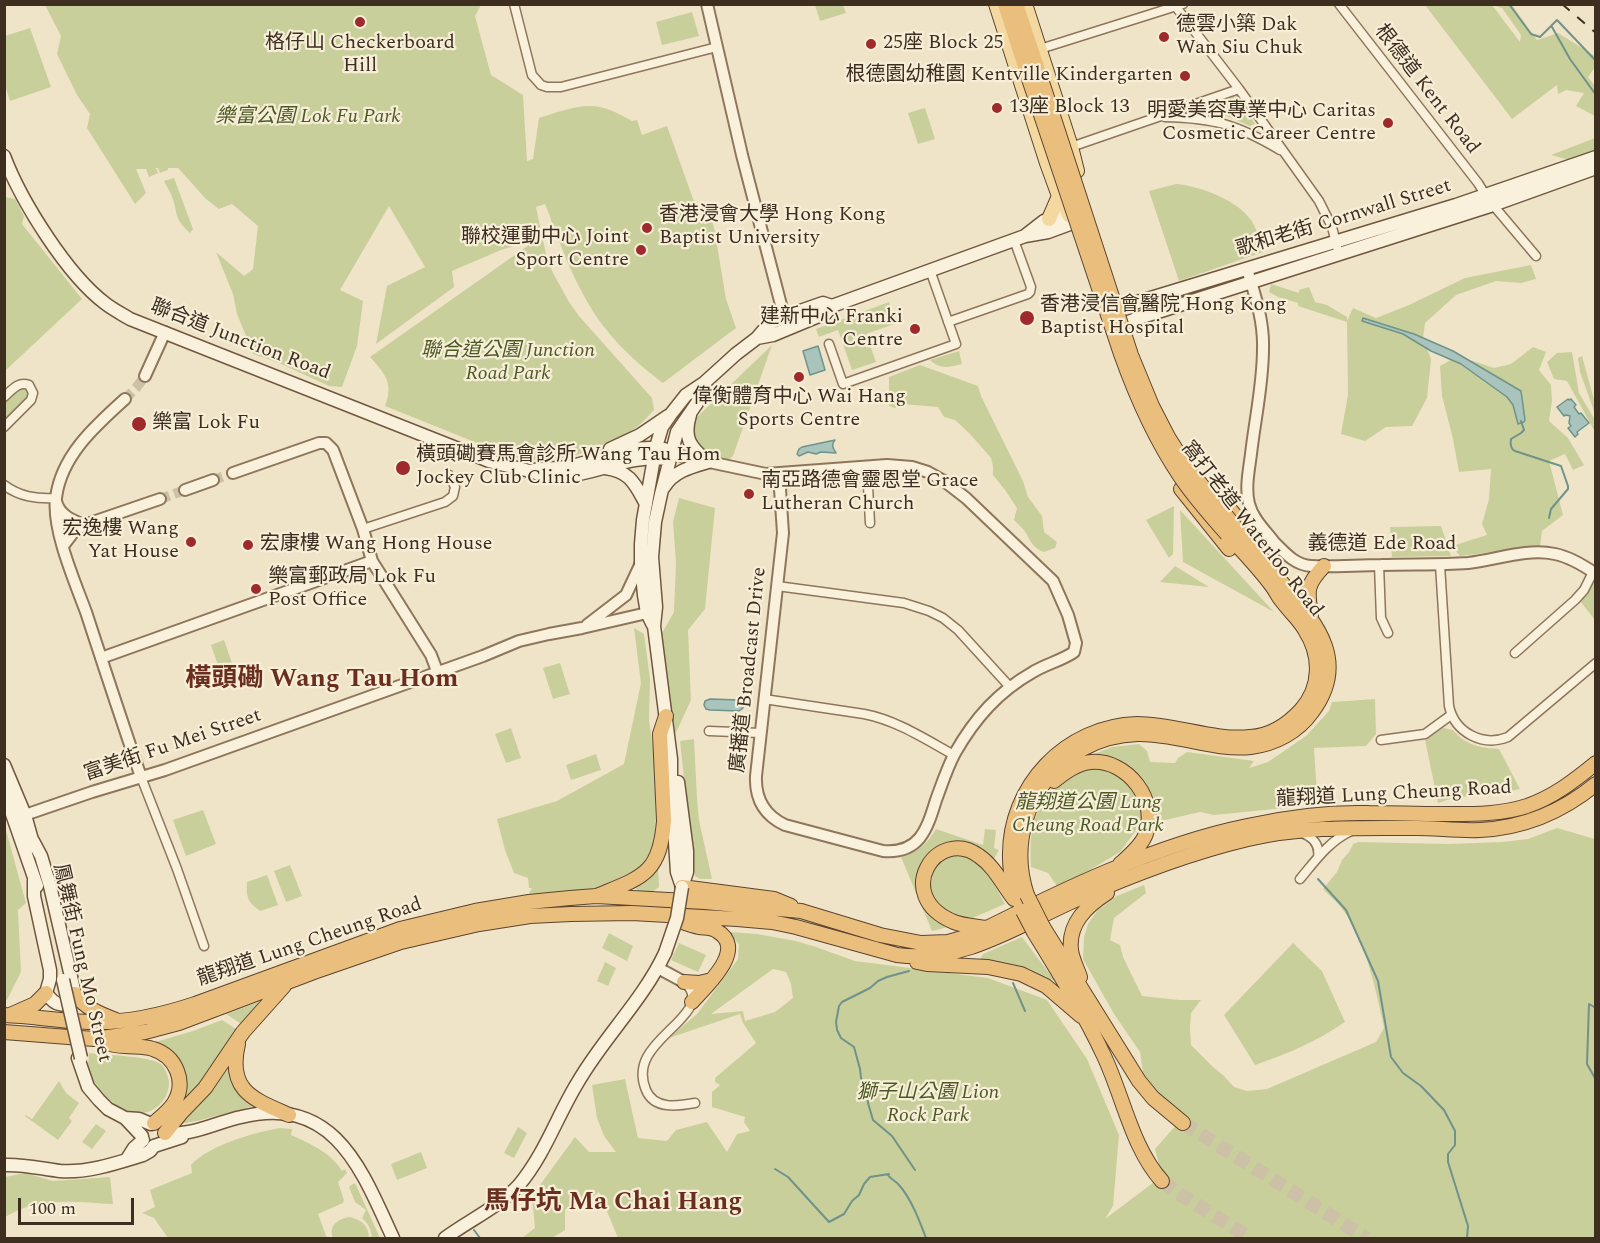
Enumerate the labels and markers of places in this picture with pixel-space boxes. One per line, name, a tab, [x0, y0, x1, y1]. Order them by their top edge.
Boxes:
place label: 德雲小築 Dak Wan Siu Chuk	[1176, 14, 1303, 61]
marker: 格仔山 Checkerboard Hill	[353, 15, 367, 29]
marker: 德雲小築 Dak Wan Siu Chuk	[1157, 30, 1171, 44]
place label: 格仔山 Checkerboard Hill	[265, 32, 455, 79]
place label: 25座 Block 25	[883, 32, 1003, 56]
marker: 25座 Block 25	[864, 37, 878, 51]
place label: 根德園幼稚園 Kentville Kindergarten	[846, 64, 1173, 88]
marker: 根德園幼稚園 Kentville Kindergarten	[1178, 69, 1192, 83]
place label: 13座 Block 13	[1009, 96, 1129, 120]
place label: 明愛美容專業中心 Caritas Cosmetic Career Centre	[1147, 100, 1376, 147]
marker: 13座 Block 13	[990, 101, 1004, 115]
marker: 明愛美容專業中心 Caritas Cosmetic Career Centre	[1381, 116, 1395, 130]
place label: 香港浸會大學 Hong Kong Baptist University	[659, 204, 886, 251]
marker: 香港浸會大學 Hong Kong Baptist University	[640, 221, 654, 235]
place label: 聯校運動中心 Joint Sport Centre	[461, 226, 629, 273]
marker: 聯校運動中心 Joint Sport Centre	[634, 243, 648, 257]
place label: 香港浸信會醫院 Hong Kong Baptist Hospital	[1040, 294, 1287, 341]
place label: 建新中心 Franki Centre	[760, 306, 903, 353]
marker: 香港浸信會醫院 Hong Kong Baptist Hospital	[1018, 309, 1036, 327]
marker: 建新中心 Franki Centre	[908, 322, 922, 336]
marker: 偉衡體育中心 Wai Hang Sports Centre	[792, 370, 806, 384]
place label: 偉衡體育中心 Wai Hang Sports Centre	[692, 386, 906, 433]
place label: 樂富 Lok Fu	[152, 412, 260, 436]
marker: 樂富 Lok Fu	[130, 415, 148, 433]
place label: 橫頭磡賽馬會診所 Wang Tau Hom Jockey Club Clinic	[416, 444, 720, 491]
marker: 橫頭磡賽馬會診所 Wang Tau Hom Jockey Club Clinic	[394, 459, 412, 477]
place label: 南亞路德會靈恩堂 Grace Lutheran Church	[761, 470, 979, 517]
marker: 南亞路德會靈恩堂 Grace Lutheran Church	[742, 487, 756, 501]
place label: 宏逸樓 Wang Yat House	[63, 518, 179, 565]
place label: 宏康樓 Wang Hong House	[260, 533, 492, 557]
marker: 宏逸樓 Wang Yat House	[184, 535, 198, 549]
marker: 宏康樓 Wang Hong House	[241, 538, 255, 552]
place label: 樂富郵政局 Lok Fu Post Office	[268, 566, 436, 613]
marker: 樂富郵政局 Lok Fu Post Office	[249, 582, 263, 596]

